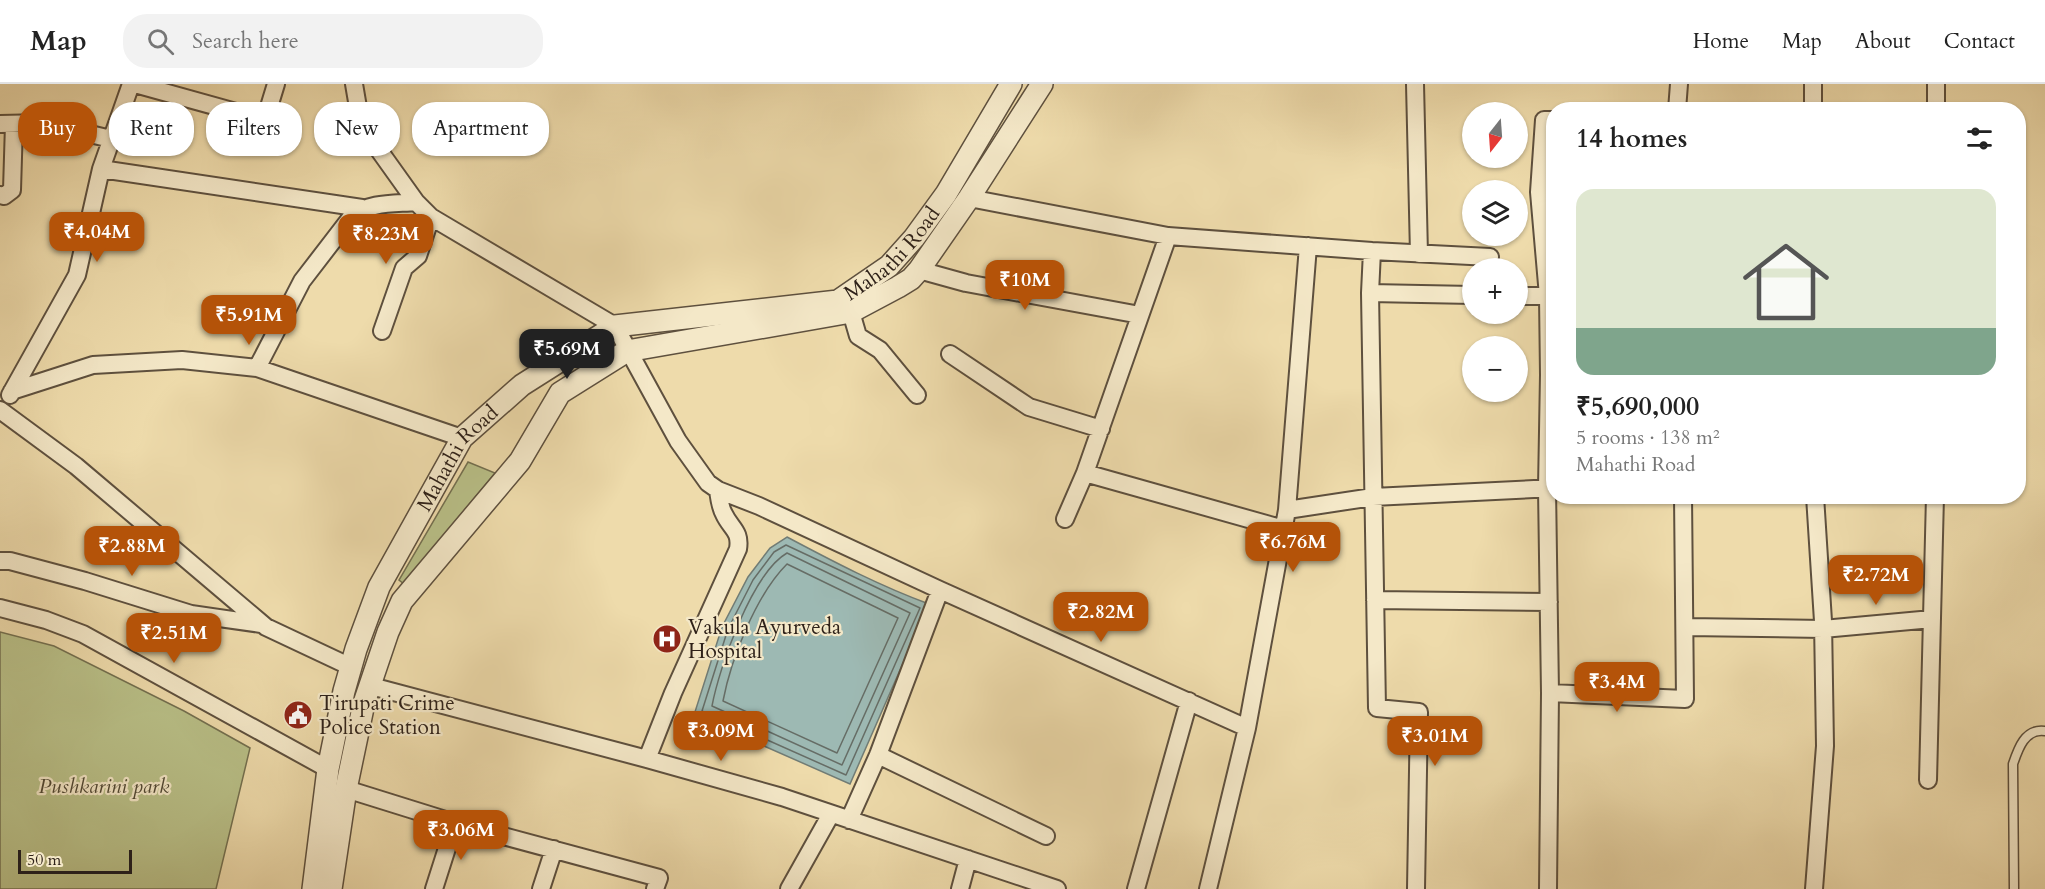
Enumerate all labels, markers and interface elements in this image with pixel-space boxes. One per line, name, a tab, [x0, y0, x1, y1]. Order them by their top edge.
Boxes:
search box	[123, 14, 543, 68]
text: Map	[30, 22, 87, 60]
icon: search	[144, 25, 177, 58]
text: Search here	[192, 26, 299, 56]
text: Home	[1693, 27, 1749, 56]
text: Map	[1782, 27, 1822, 56]
text: About	[1855, 27, 1911, 56]
text: Contact	[1944, 27, 2015, 56]
chip: Buy	[18, 102, 97, 156]
chip: Rent	[109, 102, 194, 156]
chip: Filters	[206, 102, 302, 156]
chip: New	[314, 102, 400, 156]
chip: Apartment	[412, 102, 549, 156]
north arrow	[1462, 102, 1528, 168]
map controls	[1462, 102, 1528, 402]
text: 14 homes	[1576, 121, 1687, 156]
icon: filters	[1963, 122, 1996, 155]
button: layers	[1462, 180, 1528, 246]
street label: Mahathi Road	[838, 201, 947, 307]
pin: ₹4.04M	[48, 212, 146, 263]
pin: ₹8.23M	[337, 214, 435, 265]
text: ₹4.04M	[63, 218, 131, 245]
text: ₹8.23M	[352, 220, 420, 247]
icon: home	[1732, 228, 1840, 336]
button: +	[1462, 258, 1528, 324]
pin: ₹10M	[989, 260, 1061, 311]
text: ₹10M	[999, 266, 1051, 293]
pin: ₹5.91M	[200, 295, 298, 346]
text: ₹5.91M	[215, 301, 283, 328]
pin: ₹5.69M	[518, 329, 616, 380]
text: ₹5.69M	[533, 335, 601, 362]
button: −	[1462, 336, 1528, 402]
text: ₹5,690,000	[1576, 389, 1699, 424]
street label: Mahathi Road	[410, 398, 504, 516]
text: 5 rooms · 138 m²	[1576, 424, 1720, 451]
text: Mahathi Road	[1576, 451, 1695, 478]
pin: ₹6.76M	[1244, 522, 1342, 573]
pin: ₹2.88M	[83, 526, 181, 577]
text: ₹6.76M	[1259, 528, 1327, 555]
text: ₹2.88M	[98, 532, 166, 559]
pin: ₹2.72M	[1827, 555, 1925, 606]
text: ₹2.72M	[1842, 561, 1910, 588]
pin: ₹2.82M	[1052, 592, 1150, 643]
text: ₹2.82M	[1067, 598, 1135, 625]
pin: ₹2.51M	[125, 613, 223, 664]
place label: Vakula Ayurveda Hospital	[688, 613, 841, 666]
text: ₹2.51M	[140, 619, 208, 646]
hospital icon: Vakula Ayurveda Hospital	[651, 623, 683, 655]
pin: ₹3.4M	[1575, 662, 1659, 713]
text: ₹3.4M	[1588, 668, 1646, 695]
place label: Tirupati Crime Police Station	[319, 689, 455, 742]
public building icon: Tirupati Crime Police Station	[282, 699, 314, 731]
pin: ₹3.09M	[672, 711, 770, 762]
pin: ₹3.01M	[1386, 716, 1484, 767]
text: ₹3.09M	[687, 717, 755, 744]
text: ₹3.01M	[1401, 722, 1469, 749]
park label: Pushkarini park	[39, 772, 170, 801]
pin: ₹3.06M	[412, 810, 510, 861]
text: ₹3.06M	[427, 816, 495, 843]
scale bar	[18, 847, 132, 874]
text: 50 m	[27, 849, 61, 871]

